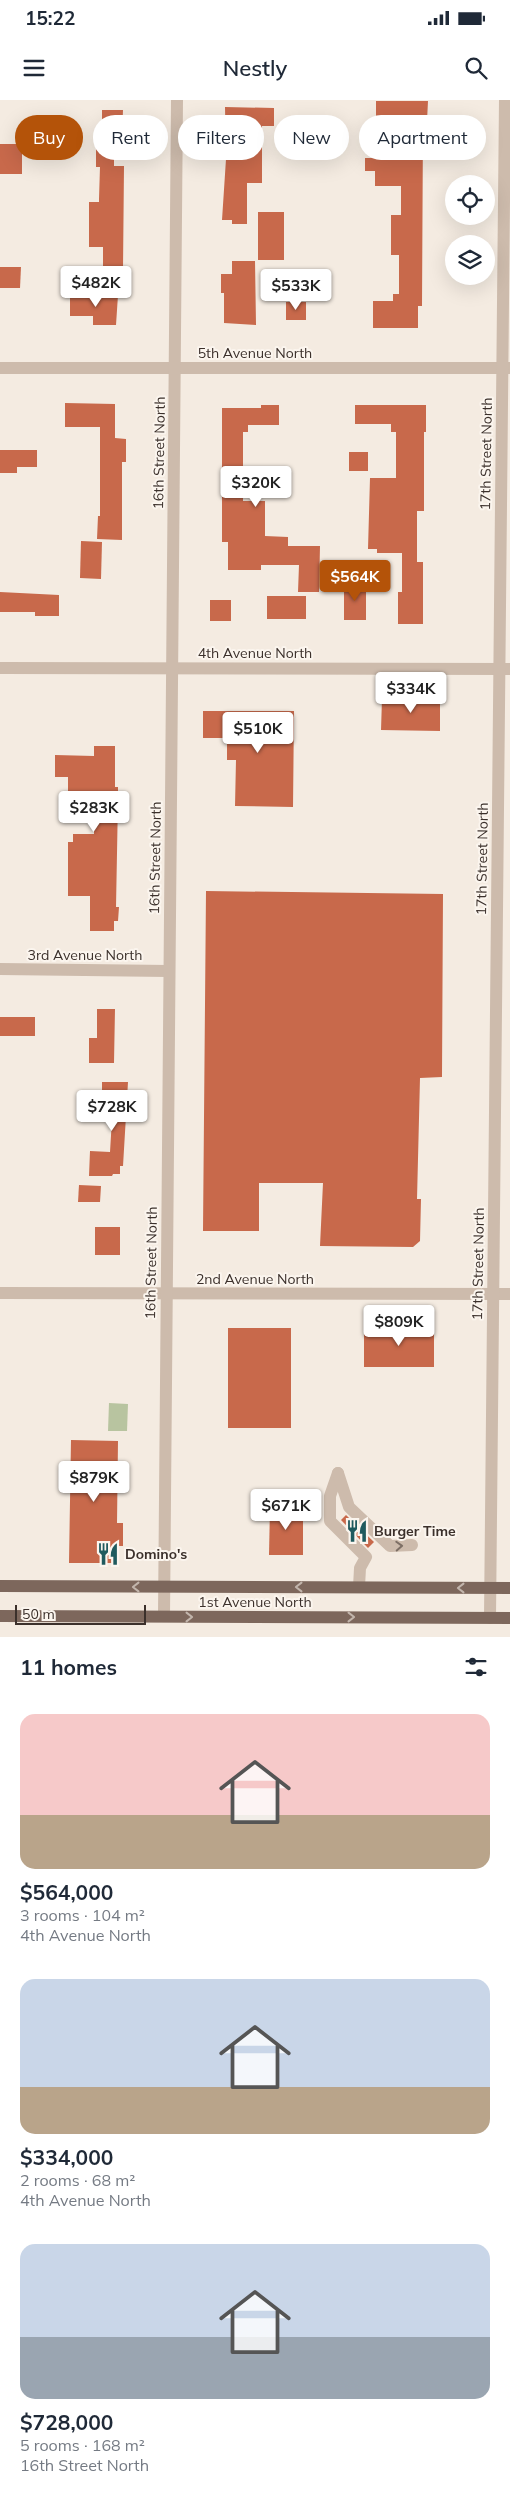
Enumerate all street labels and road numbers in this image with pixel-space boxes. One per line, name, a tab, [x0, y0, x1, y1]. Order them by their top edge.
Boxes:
street label: 5th Avenue North	[198, 344, 312, 362]
street label: 16th Street North	[149, 396, 169, 510]
street label: 17th Street North	[476, 397, 496, 511]
street label: 4th Avenue North	[198, 644, 312, 662]
street label: 16th Street North	[145, 801, 165, 915]
street label: 17th Street North	[472, 802, 492, 916]
street label: 3rd Avenue North	[28, 946, 142, 964]
street label: 16th Street North	[141, 1206, 161, 1320]
street label: 17th Street North	[468, 1207, 488, 1321]
street label: 2nd Avenue North	[196, 1270, 314, 1288]
street label: 1st Avenue North	[198, 1593, 312, 1611]

